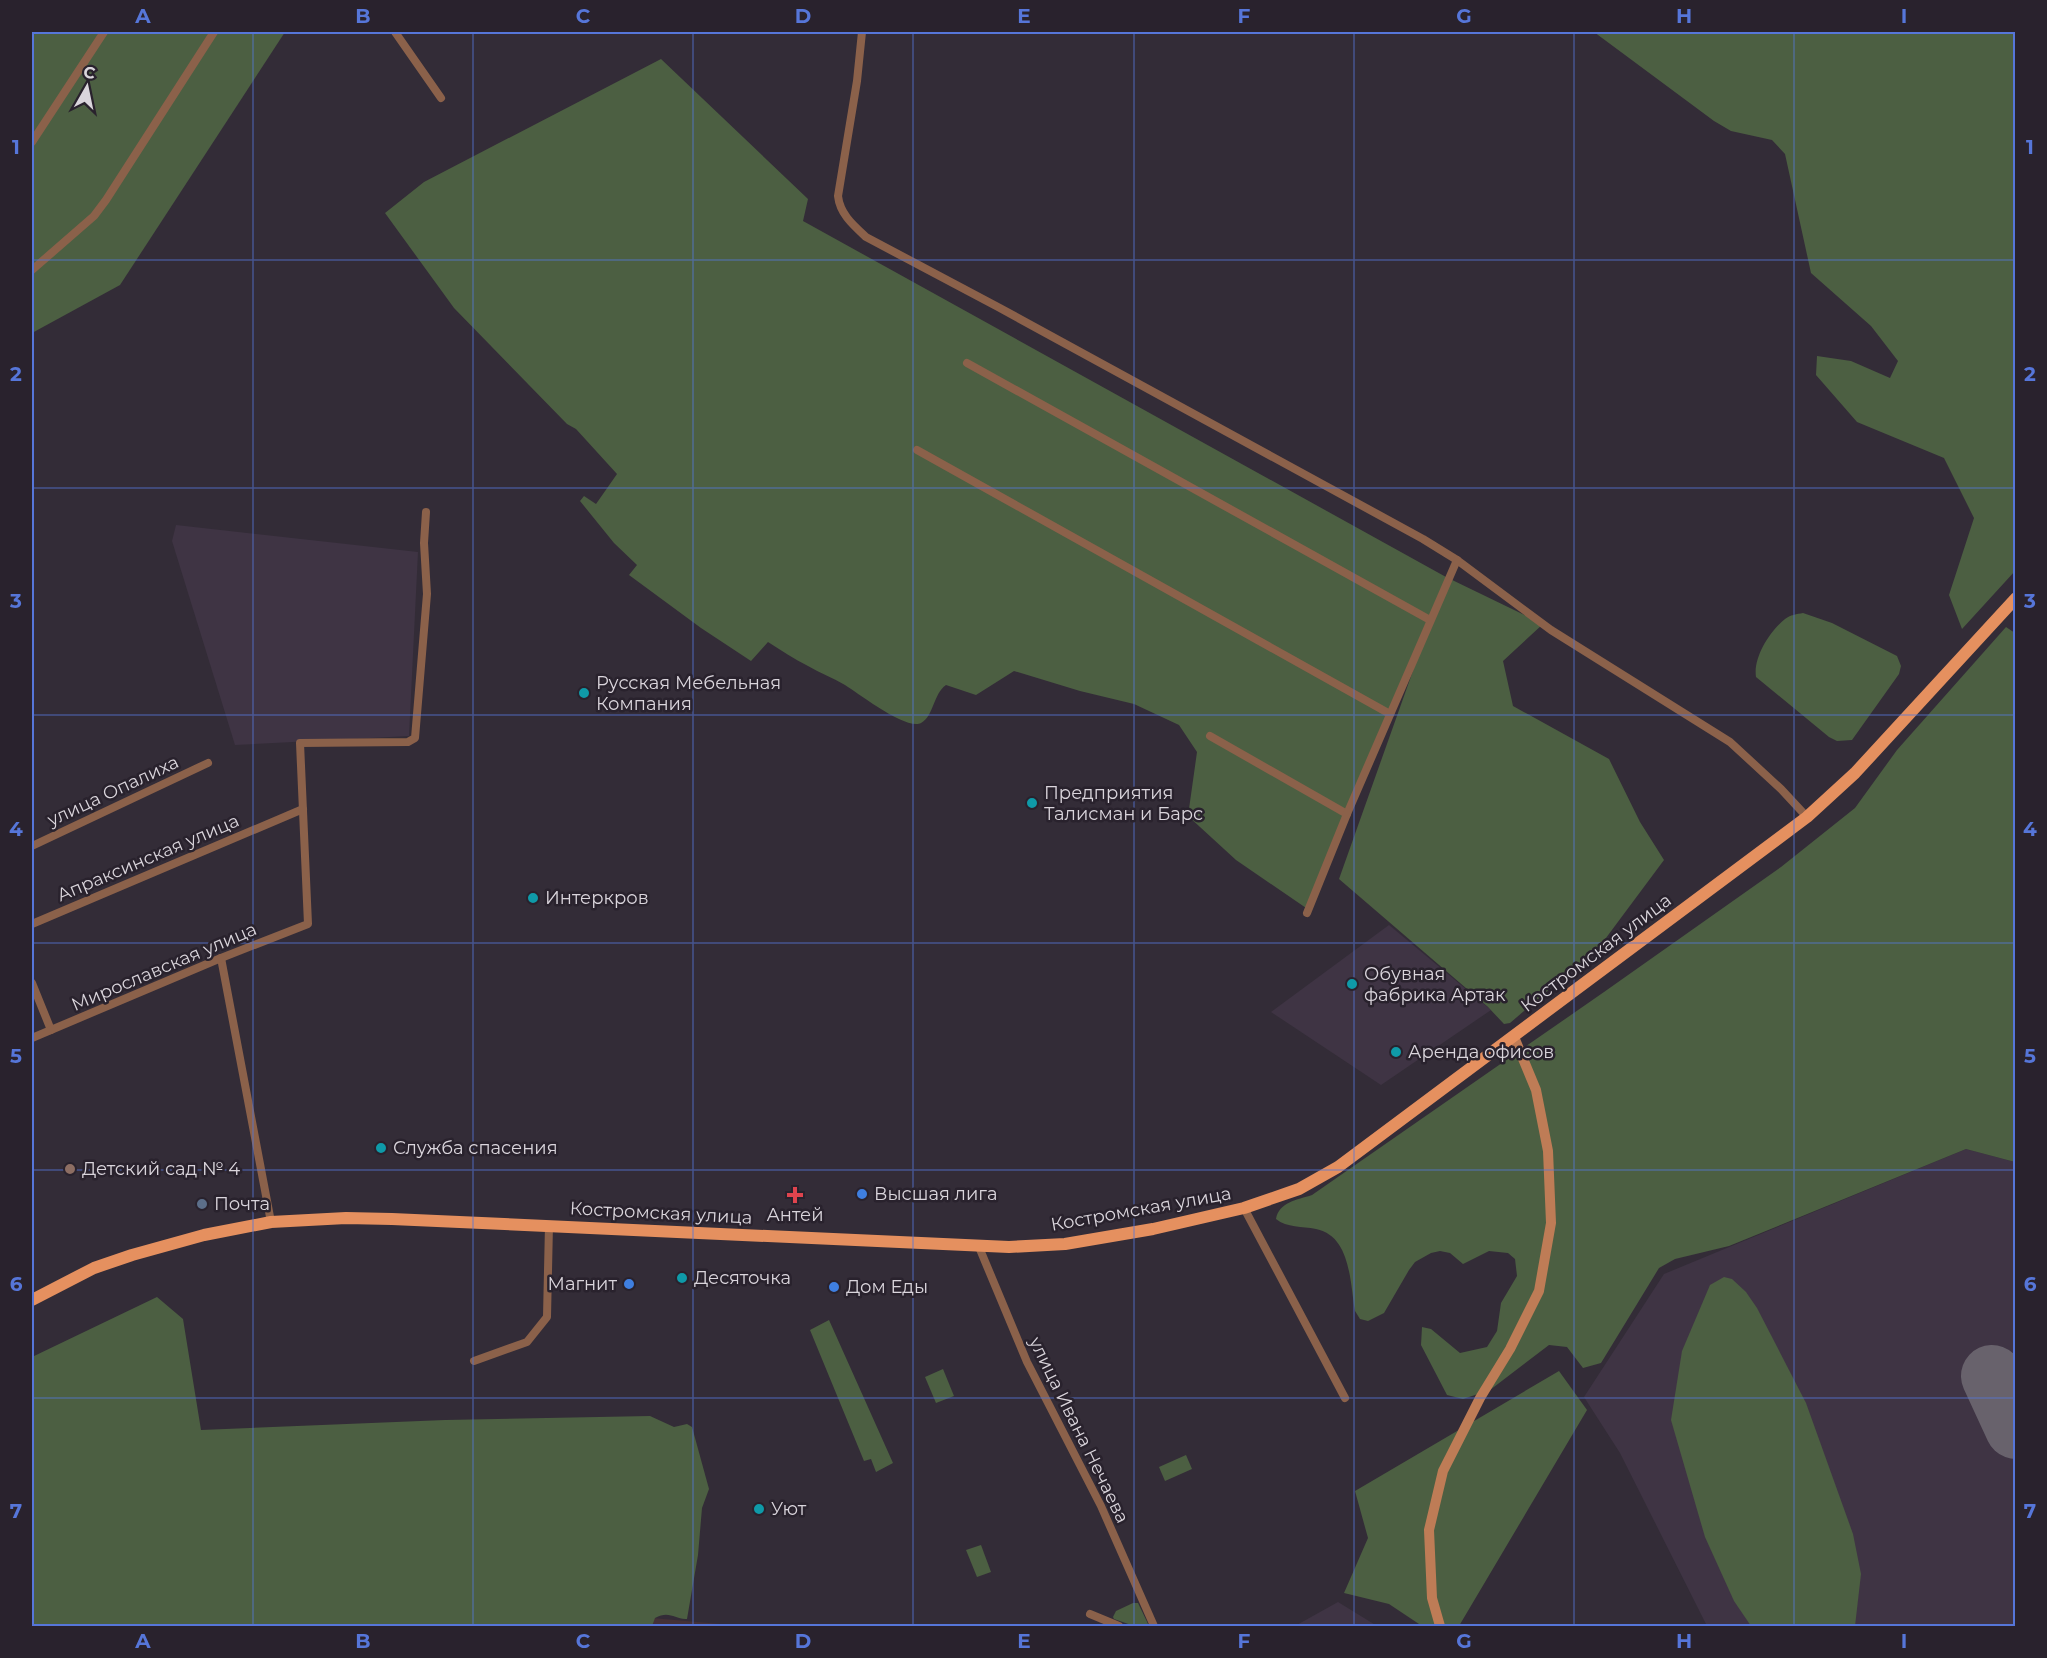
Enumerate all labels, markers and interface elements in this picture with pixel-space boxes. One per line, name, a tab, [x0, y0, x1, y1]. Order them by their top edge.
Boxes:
text: A	[134, 4, 151, 28]
text: B	[355, 4, 371, 28]
text: C	[576, 4, 591, 28]
text: D	[795, 4, 811, 28]
text: E	[1017, 4, 1031, 28]
text: F	[1238, 4, 1251, 28]
text: G	[1456, 4, 1472, 28]
text: H	[1676, 4, 1692, 28]
text: I	[1901, 4, 1907, 28]
north arrow	[57, 57, 117, 117]
text: С	[82, 62, 97, 83]
text: 1	[12, 135, 20, 159]
text: 1	[2026, 135, 2034, 159]
text: 2	[10, 362, 22, 386]
text: 2	[2024, 362, 2036, 386]
text: 3	[9, 589, 22, 613]
text: 3	[2023, 589, 2036, 613]
place label: Русская Мебельная Компания	[596, 672, 781, 715]
marker: Русская Мебельная Компания	[577, 686, 591, 700]
street label: улица Опалиха	[43, 751, 182, 831]
place label: Предприятия Талисман и Барс	[1044, 782, 1203, 825]
marker: Предприятия Талисман и Барс	[1025, 796, 1039, 810]
street label: Апраксинская улица	[54, 810, 242, 906]
text: 4	[9, 817, 23, 841]
text: 4	[2023, 817, 2037, 841]
place label: Интеркров	[545, 887, 649, 909]
street label: Костромская улица	[1516, 889, 1676, 1017]
marker: Интеркров	[526, 891, 540, 905]
street label: Мирославская улица	[68, 918, 260, 1016]
place label: Обувная фабрика Артак	[1364, 963, 1506, 1006]
marker: Обувная фабрика Артак	[1345, 977, 1359, 991]
place label: Аренда офисов	[1408, 1041, 1554, 1063]
text: 5	[10, 1044, 22, 1068]
text: 5	[2024, 1044, 2036, 1068]
marker: Аренда офисов	[1389, 1045, 1403, 1059]
place label: Служба спасения	[393, 1137, 558, 1159]
marker: Служба спасения	[374, 1141, 388, 1155]
place label: Детский сад № 4	[82, 1158, 240, 1180]
marker: Детский сад № 4	[63, 1162, 77, 1176]
street label: Костромская улица	[1049, 1182, 1233, 1236]
place label: Высшая лига	[874, 1183, 997, 1205]
marker: Высшая лига	[855, 1187, 869, 1201]
marker: Антей	[788, 1188, 802, 1202]
place label: Почта	[214, 1193, 270, 1215]
marker: Почта	[195, 1197, 209, 1211]
street label: Костромская улица	[569, 1197, 753, 1229]
place label: Антей	[766, 1204, 824, 1226]
place label: Десяточка	[694, 1267, 791, 1289]
marker: Десяточка	[675, 1271, 689, 1285]
text: 6	[10, 1272, 23, 1296]
text: 6	[2024, 1272, 2037, 1296]
place label: Магнит	[548, 1273, 617, 1295]
place label: Дом Еды	[846, 1276, 928, 1298]
marker: Магнит	[622, 1277, 636, 1291]
marker: Дом Еды	[827, 1280, 841, 1294]
street label: улица Ивана Нечаева	[1024, 1332, 1134, 1527]
place label: Уют	[771, 1498, 807, 1520]
text: 7	[10, 1499, 22, 1523]
text: 7	[2024, 1499, 2036, 1523]
marker: Уют	[752, 1502, 766, 1516]
text: A	[134, 1629, 151, 1653]
text: B	[355, 1629, 371, 1653]
text: C	[576, 1629, 591, 1653]
text: D	[795, 1629, 811, 1653]
text: E	[1017, 1629, 1031, 1653]
text: F	[1238, 1629, 1251, 1653]
text: G	[1456, 1629, 1472, 1653]
text: H	[1676, 1629, 1692, 1653]
text: I	[1901, 1629, 1907, 1653]

